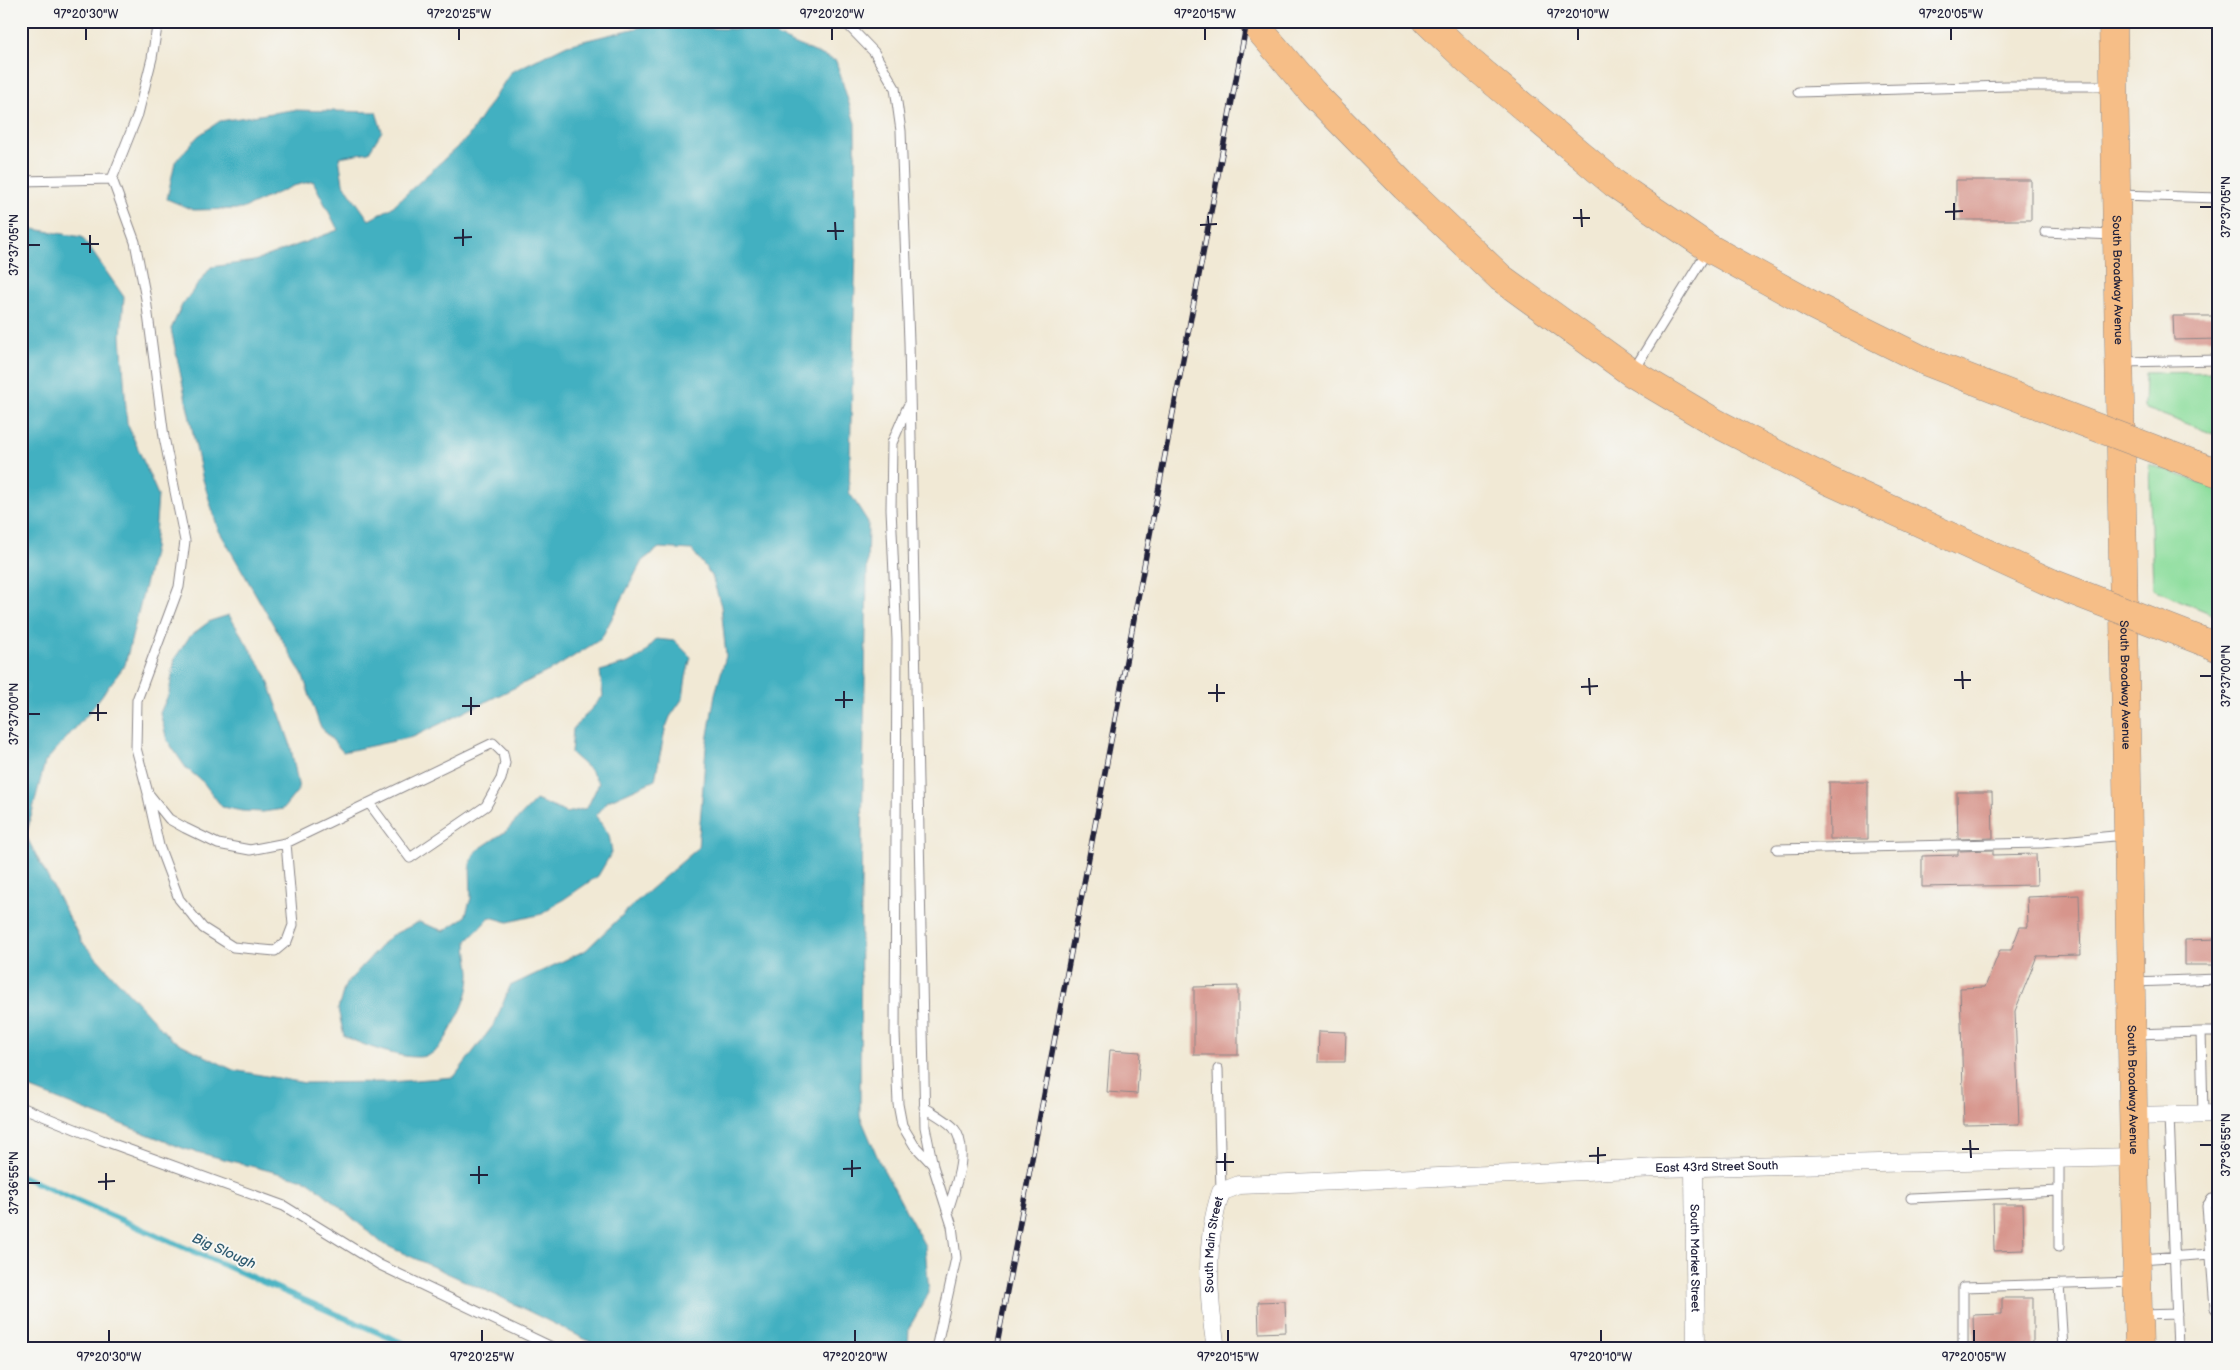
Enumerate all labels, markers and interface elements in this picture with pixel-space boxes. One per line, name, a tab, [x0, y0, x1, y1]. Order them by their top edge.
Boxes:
text: 97°20'30"W	[53, 7, 119, 22]
text: 97°20'25"W	[427, 7, 491, 22]
text: 97°20'20"W	[800, 7, 864, 22]
text: 97°20'15"W	[1174, 7, 1236, 22]
text: 97°20'10"W	[1547, 7, 1609, 22]
text: 97°20'05"W	[1919, 7, 1983, 22]
text: 37°37'05"N	[2219, 176, 2234, 238]
text: 37°37'05"N	[7, 214, 22, 276]
street label: South Broadway Avenue	[2109, 215, 2126, 345]
street label: South Broadway Avenue	[2117, 620, 2134, 750]
text: 37°37'00"N	[2219, 645, 2234, 707]
text: 37°37'00"N	[7, 683, 22, 745]
street label: South Broadway Avenue	[2124, 1025, 2141, 1155]
text: 37°36'55"N	[2219, 1113, 2234, 1177]
text: 37°36'55"N	[7, 1151, 22, 1215]
street label: East 43rd Street South	[1655, 1158, 1779, 1176]
street label: South Main Street	[1202, 1194, 1227, 1293]
street label: South Market Street	[1687, 1204, 1703, 1313]
water label: Big Slough	[190, 1229, 259, 1273]
text: 97°20'30"W	[76, 1350, 142, 1365]
text: 97°20'25"W	[450, 1350, 514, 1365]
text: 97°20'20"W	[823, 1350, 887, 1365]
text: 97°20'15"W	[1197, 1350, 1259, 1365]
text: 97°20'10"W	[1570, 1350, 1632, 1365]
text: 97°20'05"W	[1942, 1350, 2006, 1365]

